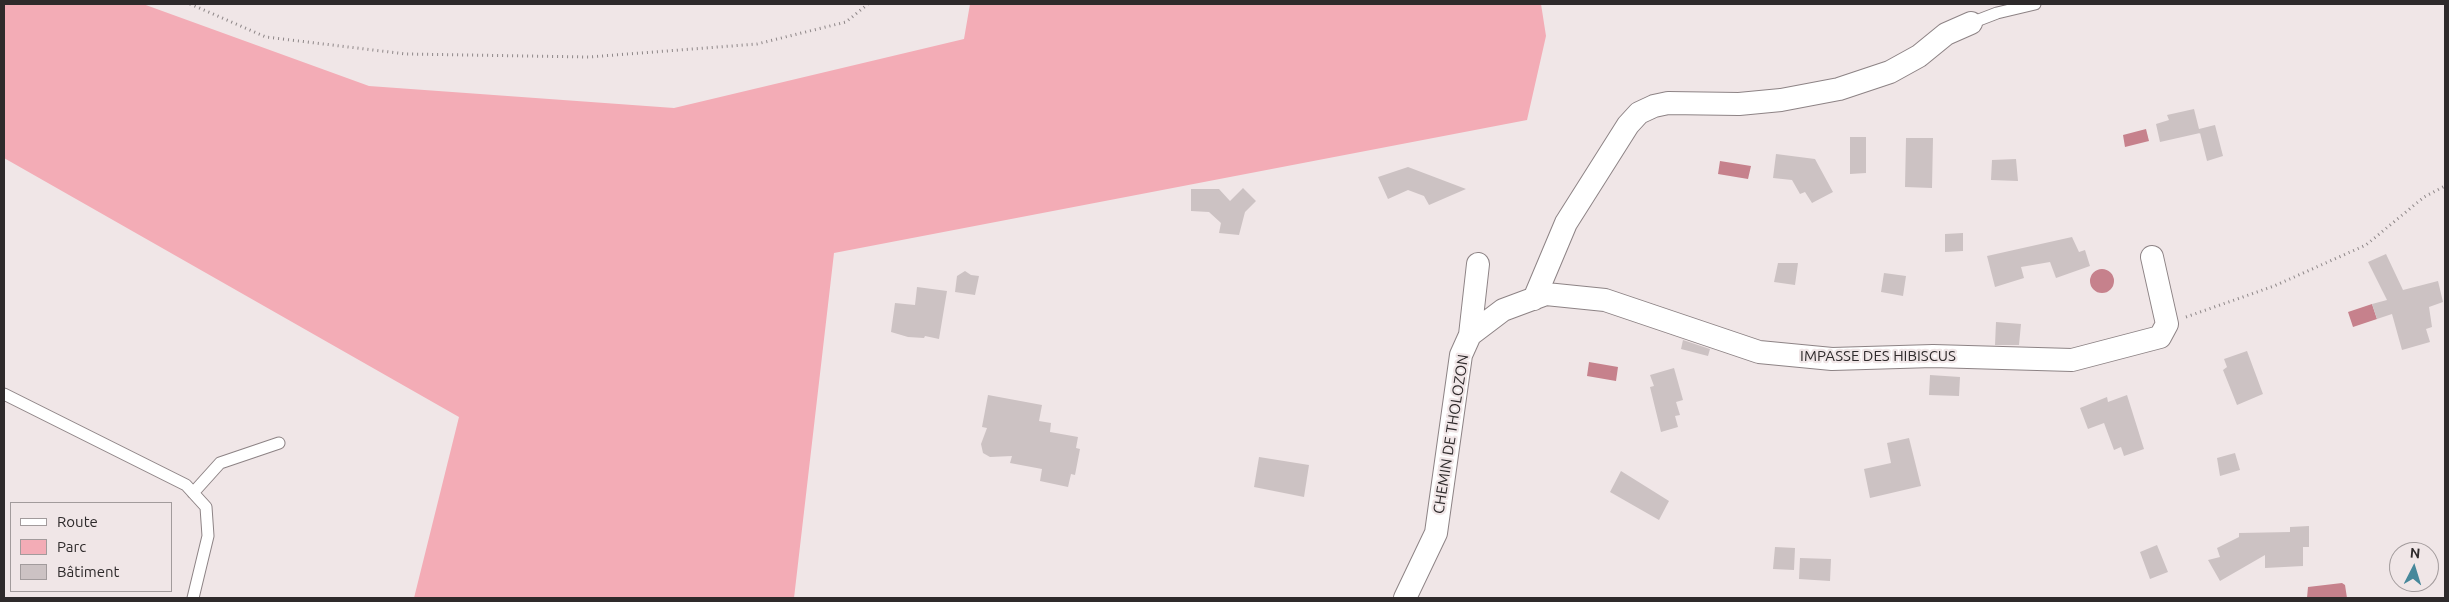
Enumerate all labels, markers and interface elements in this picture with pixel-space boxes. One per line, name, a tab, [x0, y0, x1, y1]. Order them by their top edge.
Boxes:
street label: IMPASSE DES HIBISCUS	[1800, 347, 1956, 365]
street label: CHEMIN DE THOLOZON	[1429, 353, 1473, 515]
legend	[10, 502, 172, 592]
text: Route	[57, 513, 98, 530]
text: Parc	[57, 538, 86, 555]
north arrow	[2389, 542, 2439, 592]
text: N	[2409, 545, 2421, 561]
text: Bâtiment	[57, 563, 119, 580]

